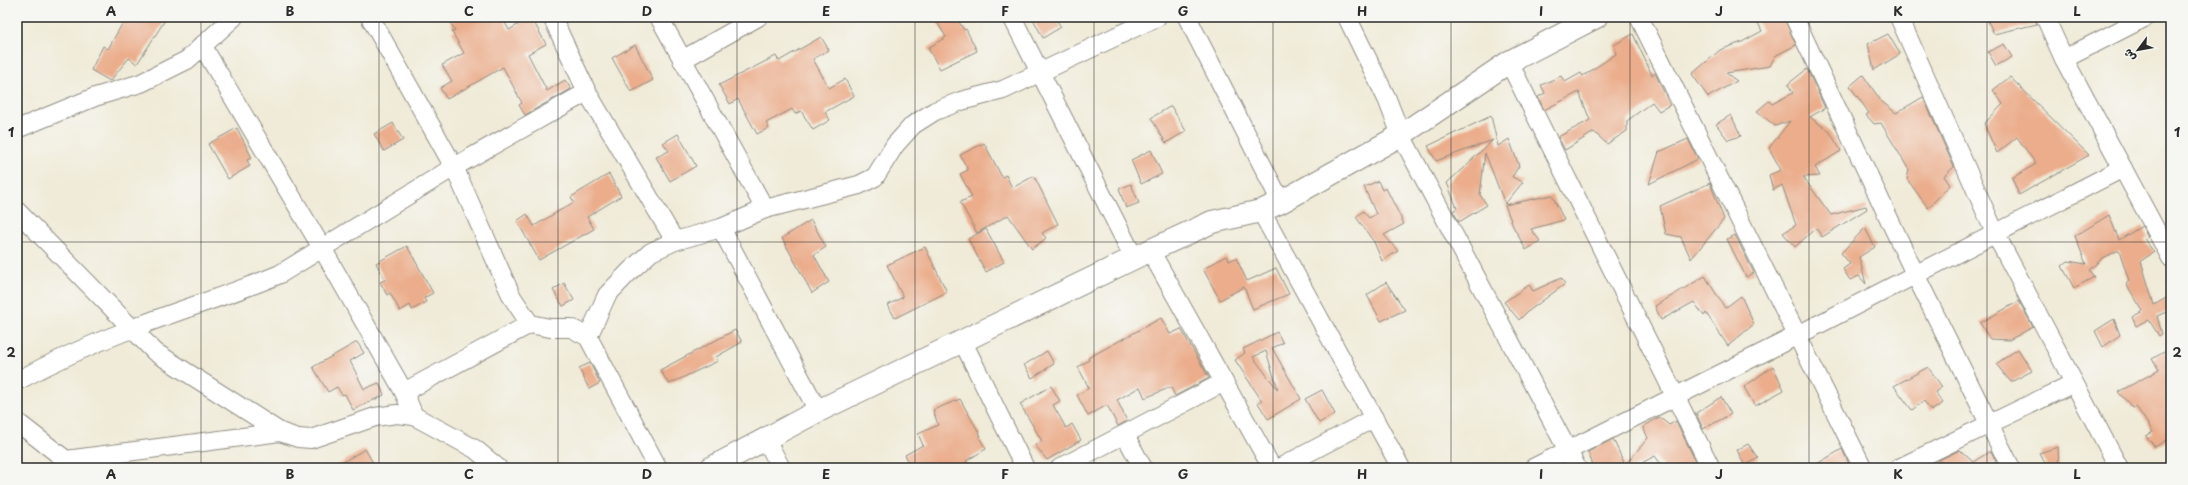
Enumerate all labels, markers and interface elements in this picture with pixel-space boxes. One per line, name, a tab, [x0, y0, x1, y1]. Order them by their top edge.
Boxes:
text: A	[106, 1, 116, 20]
text: B	[286, 1, 295, 20]
text: C	[464, 1, 474, 20]
text: D	[642, 1, 652, 20]
text: E	[822, 1, 830, 20]
text: F	[1001, 1, 1009, 20]
text: G	[1178, 1, 1188, 20]
text: H	[1357, 1, 1367, 20]
text: I	[1539, 1, 1543, 20]
text: J	[1715, 1, 1723, 20]
text: K	[1893, 1, 1903, 20]
text: L	[2073, 1, 2081, 20]
north arrow	[2118, 30, 2158, 70]
text: ش	[2119, 46, 2140, 65]
text: 1	[8, 122, 14, 141]
text: 1	[2174, 122, 2180, 141]
text: 2	[6, 342, 16, 361]
text: 2	[2172, 342, 2182, 361]
text: A	[106, 464, 116, 483]
text: B	[286, 464, 295, 483]
text: C	[464, 464, 474, 483]
text: D	[642, 464, 652, 483]
text: E	[822, 464, 830, 483]
text: F	[1001, 464, 1009, 483]
text: G	[1178, 464, 1188, 483]
text: H	[1357, 464, 1367, 483]
text: I	[1539, 464, 1543, 483]
text: J	[1715, 464, 1723, 483]
text: K	[1893, 464, 1903, 483]
text: L	[2073, 464, 2081, 483]

